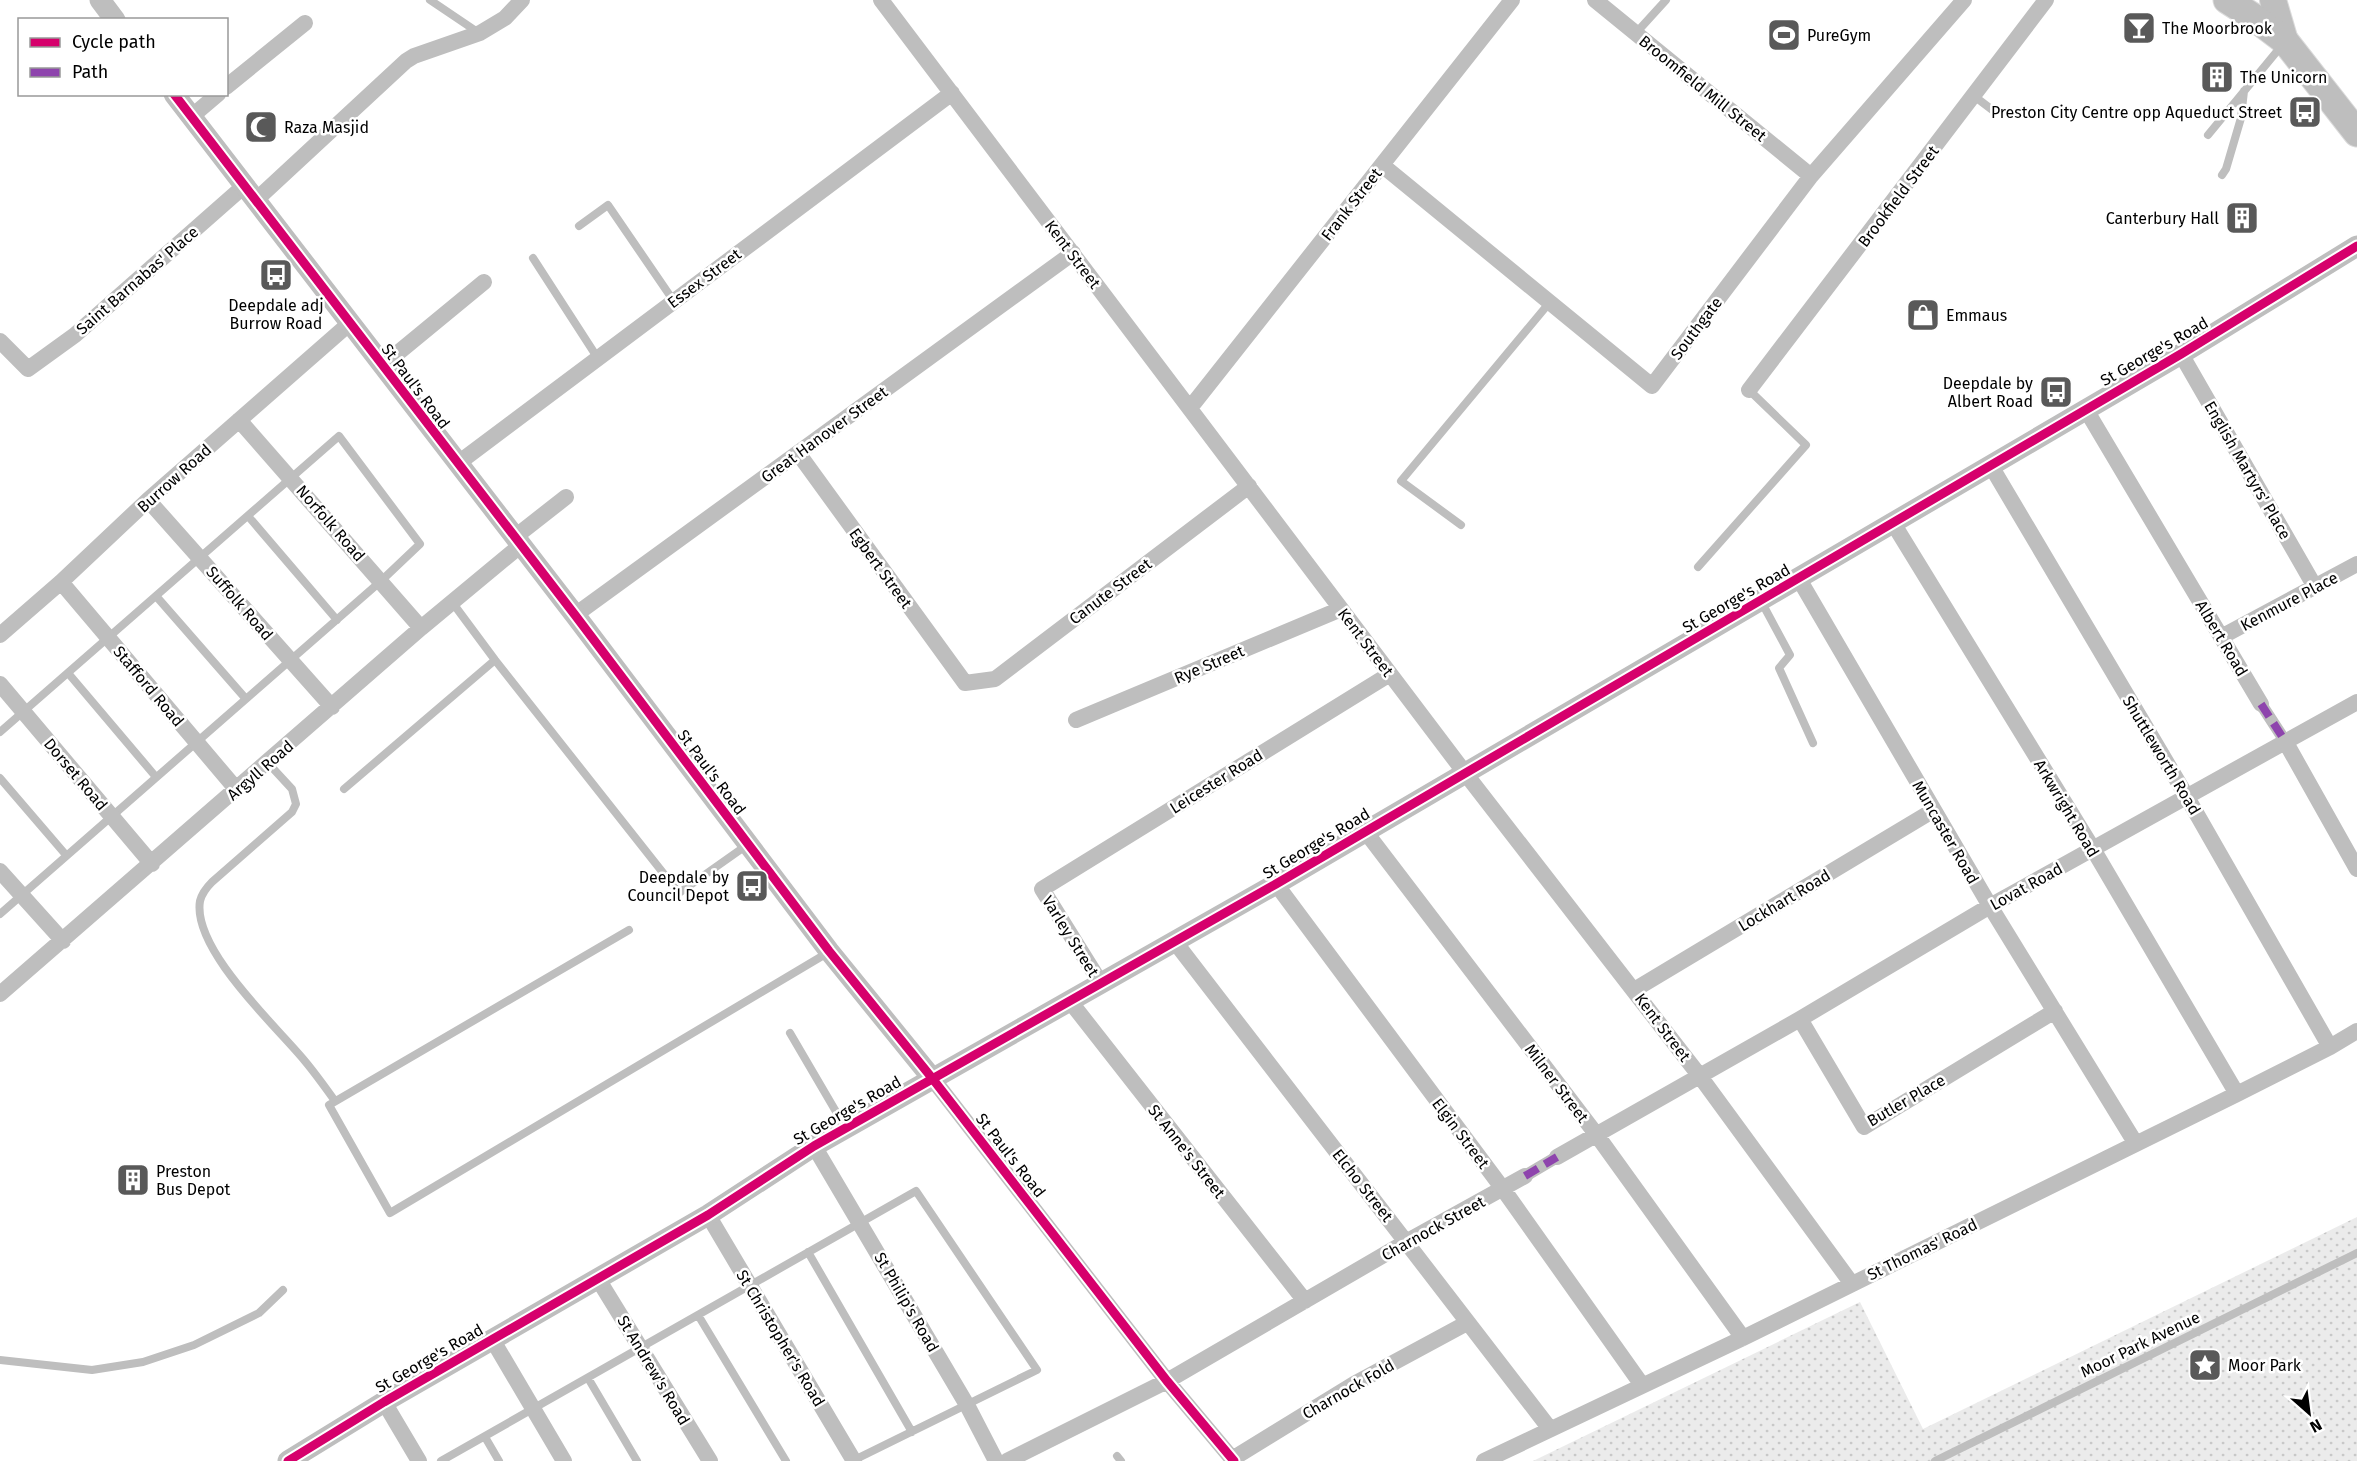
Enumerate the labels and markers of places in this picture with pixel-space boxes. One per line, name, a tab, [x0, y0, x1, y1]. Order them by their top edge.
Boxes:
bar icon: The Moorbrook	[2121, 10, 2157, 46]
sports icon: PureGym	[1766, 17, 1802, 53]
place label: The Moorbrook	[2162, 19, 2273, 38]
place label: PureGym	[1807, 26, 1871, 45]
building icon: The Unicorn	[2199, 59, 2235, 95]
place label: The Unicorn	[2240, 68, 2327, 87]
bus stop icon: Preston City Centre opp Aqueduct Street	[2287, 94, 2323, 130]
place label: Preston City Centre opp Aqueduct Street	[1991, 103, 2282, 122]
mosque icon: Raza Masjid	[243, 109, 279, 145]
place label: Raza Masjid	[284, 118, 369, 137]
building icon: Canterbury Hall	[2224, 200, 2260, 236]
place label: Canterbury Hall	[2106, 209, 2219, 228]
bus stop icon: Deepdale adj Burrow Road	[258, 257, 294, 293]
place label: Deepdale adj Burrow Road	[228, 296, 324, 333]
shop icon: Emmaus	[1905, 297, 1941, 333]
place label: Emmaus	[1946, 306, 2007, 325]
place label: Deepdale by Albert Road	[1943, 374, 2033, 411]
bus stop icon: Deepdale by Albert Road	[2038, 374, 2074, 410]
place label: Deepdale by Council Depot	[628, 868, 729, 905]
bus stop icon: Deepdale by Council Depot	[734, 868, 770, 904]
building icon: Preston Bus Depot	[115, 1162, 151, 1198]
place label: Preston Bus Depot	[156, 1162, 231, 1199]
place icon: Moor Park	[2187, 1347, 2223, 1383]
place label: Moor Park	[2228, 1356, 2302, 1375]

